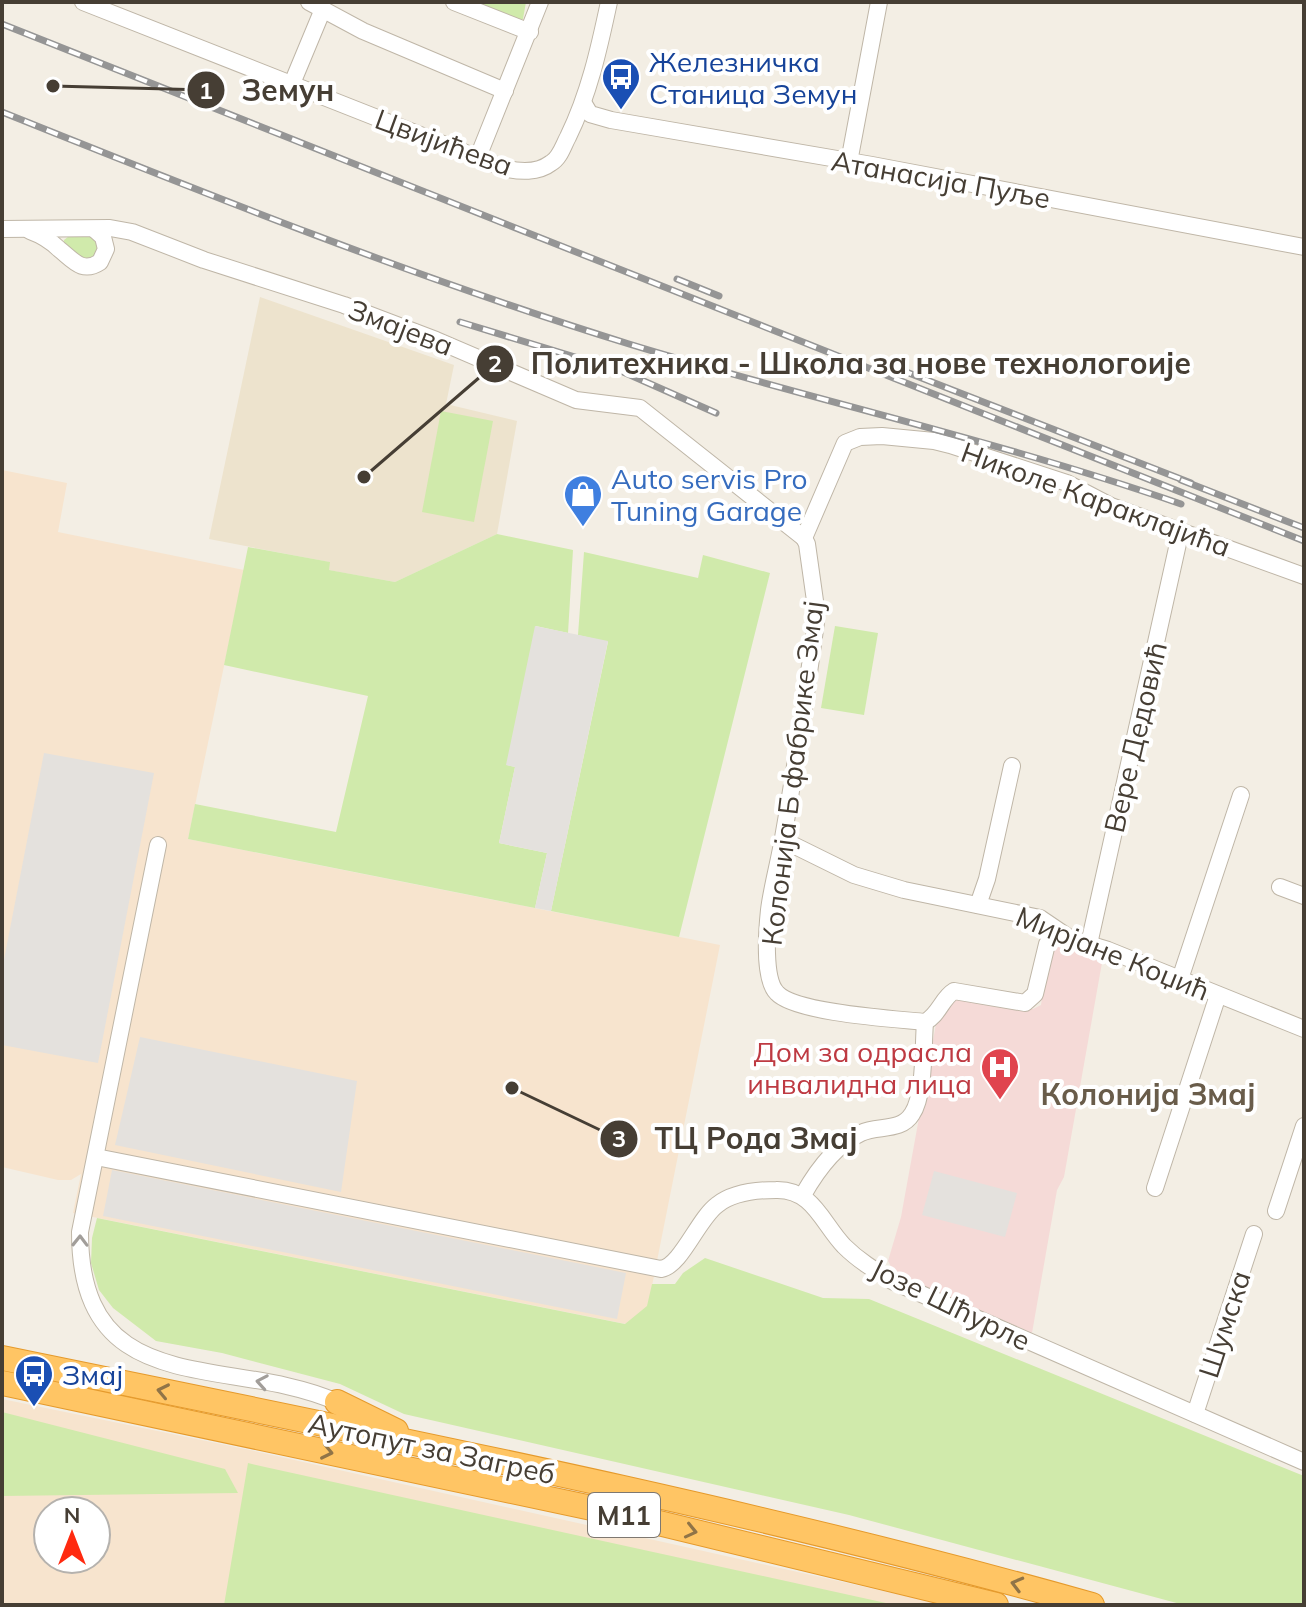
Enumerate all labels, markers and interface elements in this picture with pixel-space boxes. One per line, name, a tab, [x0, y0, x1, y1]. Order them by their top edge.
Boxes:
place label: Железничка Станица Земун	[649, 44, 857, 111]
bus stop icon: Железничка Станица Земун	[600, 56, 642, 111]
callout: Земун	[186, 63, 350, 117]
text: Земун	[242, 71, 334, 109]
text: 1	[199, 75, 213, 105]
street label: Цвијићева	[371, 101, 517, 183]
street label: Атанасија Пуље	[829, 143, 1053, 215]
street label: Змајева	[344, 291, 458, 363]
callout: Политехника - Школа за нове технологоије	[475, 337, 1207, 391]
text: Политехника - Школа за нове технологоије	[531, 344, 1191, 382]
text: 2	[488, 348, 502, 378]
street label: Николе Караклајића	[957, 434, 1235, 564]
place label: Auto servis Pro Tuning Garage	[611, 461, 807, 528]
shop icon: Auto servis Pro Tuning Garage	[562, 473, 604, 528]
street label: Колонија Б фабрике Змај	[753, 599, 831, 947]
street label: Вере Дедовић	[1096, 638, 1174, 836]
street label: Мирјане Коџић	[1011, 898, 1215, 1008]
place label: Дом за одрасла инвалидна лица	[747, 1034, 972, 1101]
hospital icon: Дом за одрасла инвалидна лица	[979, 1046, 1021, 1101]
district label: Колонија Змај	[1041, 1075, 1255, 1113]
callout: ТЦ Рода Змај	[599, 1112, 873, 1166]
text: ТЦ Рода Змај	[655, 1119, 857, 1157]
text: 3	[612, 1123, 626, 1153]
one-way arrow	[72, 1234, 89, 1247]
street label: Јозе Шћурле	[865, 1250, 1037, 1358]
street label: Шумска	[1190, 1266, 1258, 1382]
bus stop icon: Змај	[13, 1353, 55, 1408]
place label: Змај	[62, 1357, 123, 1392]
one-way arrow	[255, 1375, 269, 1392]
one-way arrow	[156, 1383, 170, 1400]
street label: Аутопут за Загреб	[305, 1405, 559, 1491]
one-way arrow	[320, 1443, 333, 1460]
road number: M11	[588, 1493, 660, 1537]
north arrow	[32, 1495, 112, 1575]
text: N	[64, 1501, 80, 1529]
one-way arrow	[683, 1521, 697, 1538]
one-way arrow	[1010, 1577, 1024, 1593]

